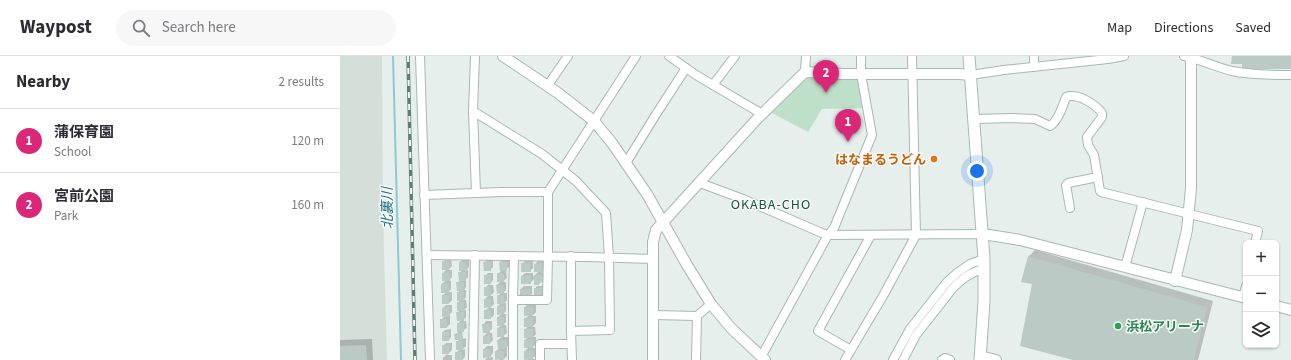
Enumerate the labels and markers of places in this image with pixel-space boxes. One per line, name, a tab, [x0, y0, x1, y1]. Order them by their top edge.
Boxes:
pin: 2	[813, 60, 839, 93]
pin: 1	[835, 109, 861, 142]
place label: はなまるうどん	[835, 151, 926, 169]
marker: はなまるうどん	[929, 154, 939, 164]
place label: 浜松アリーナ	[1126, 318, 1204, 336]
marker: 浜松アリーナ	[1113, 321, 1123, 331]

